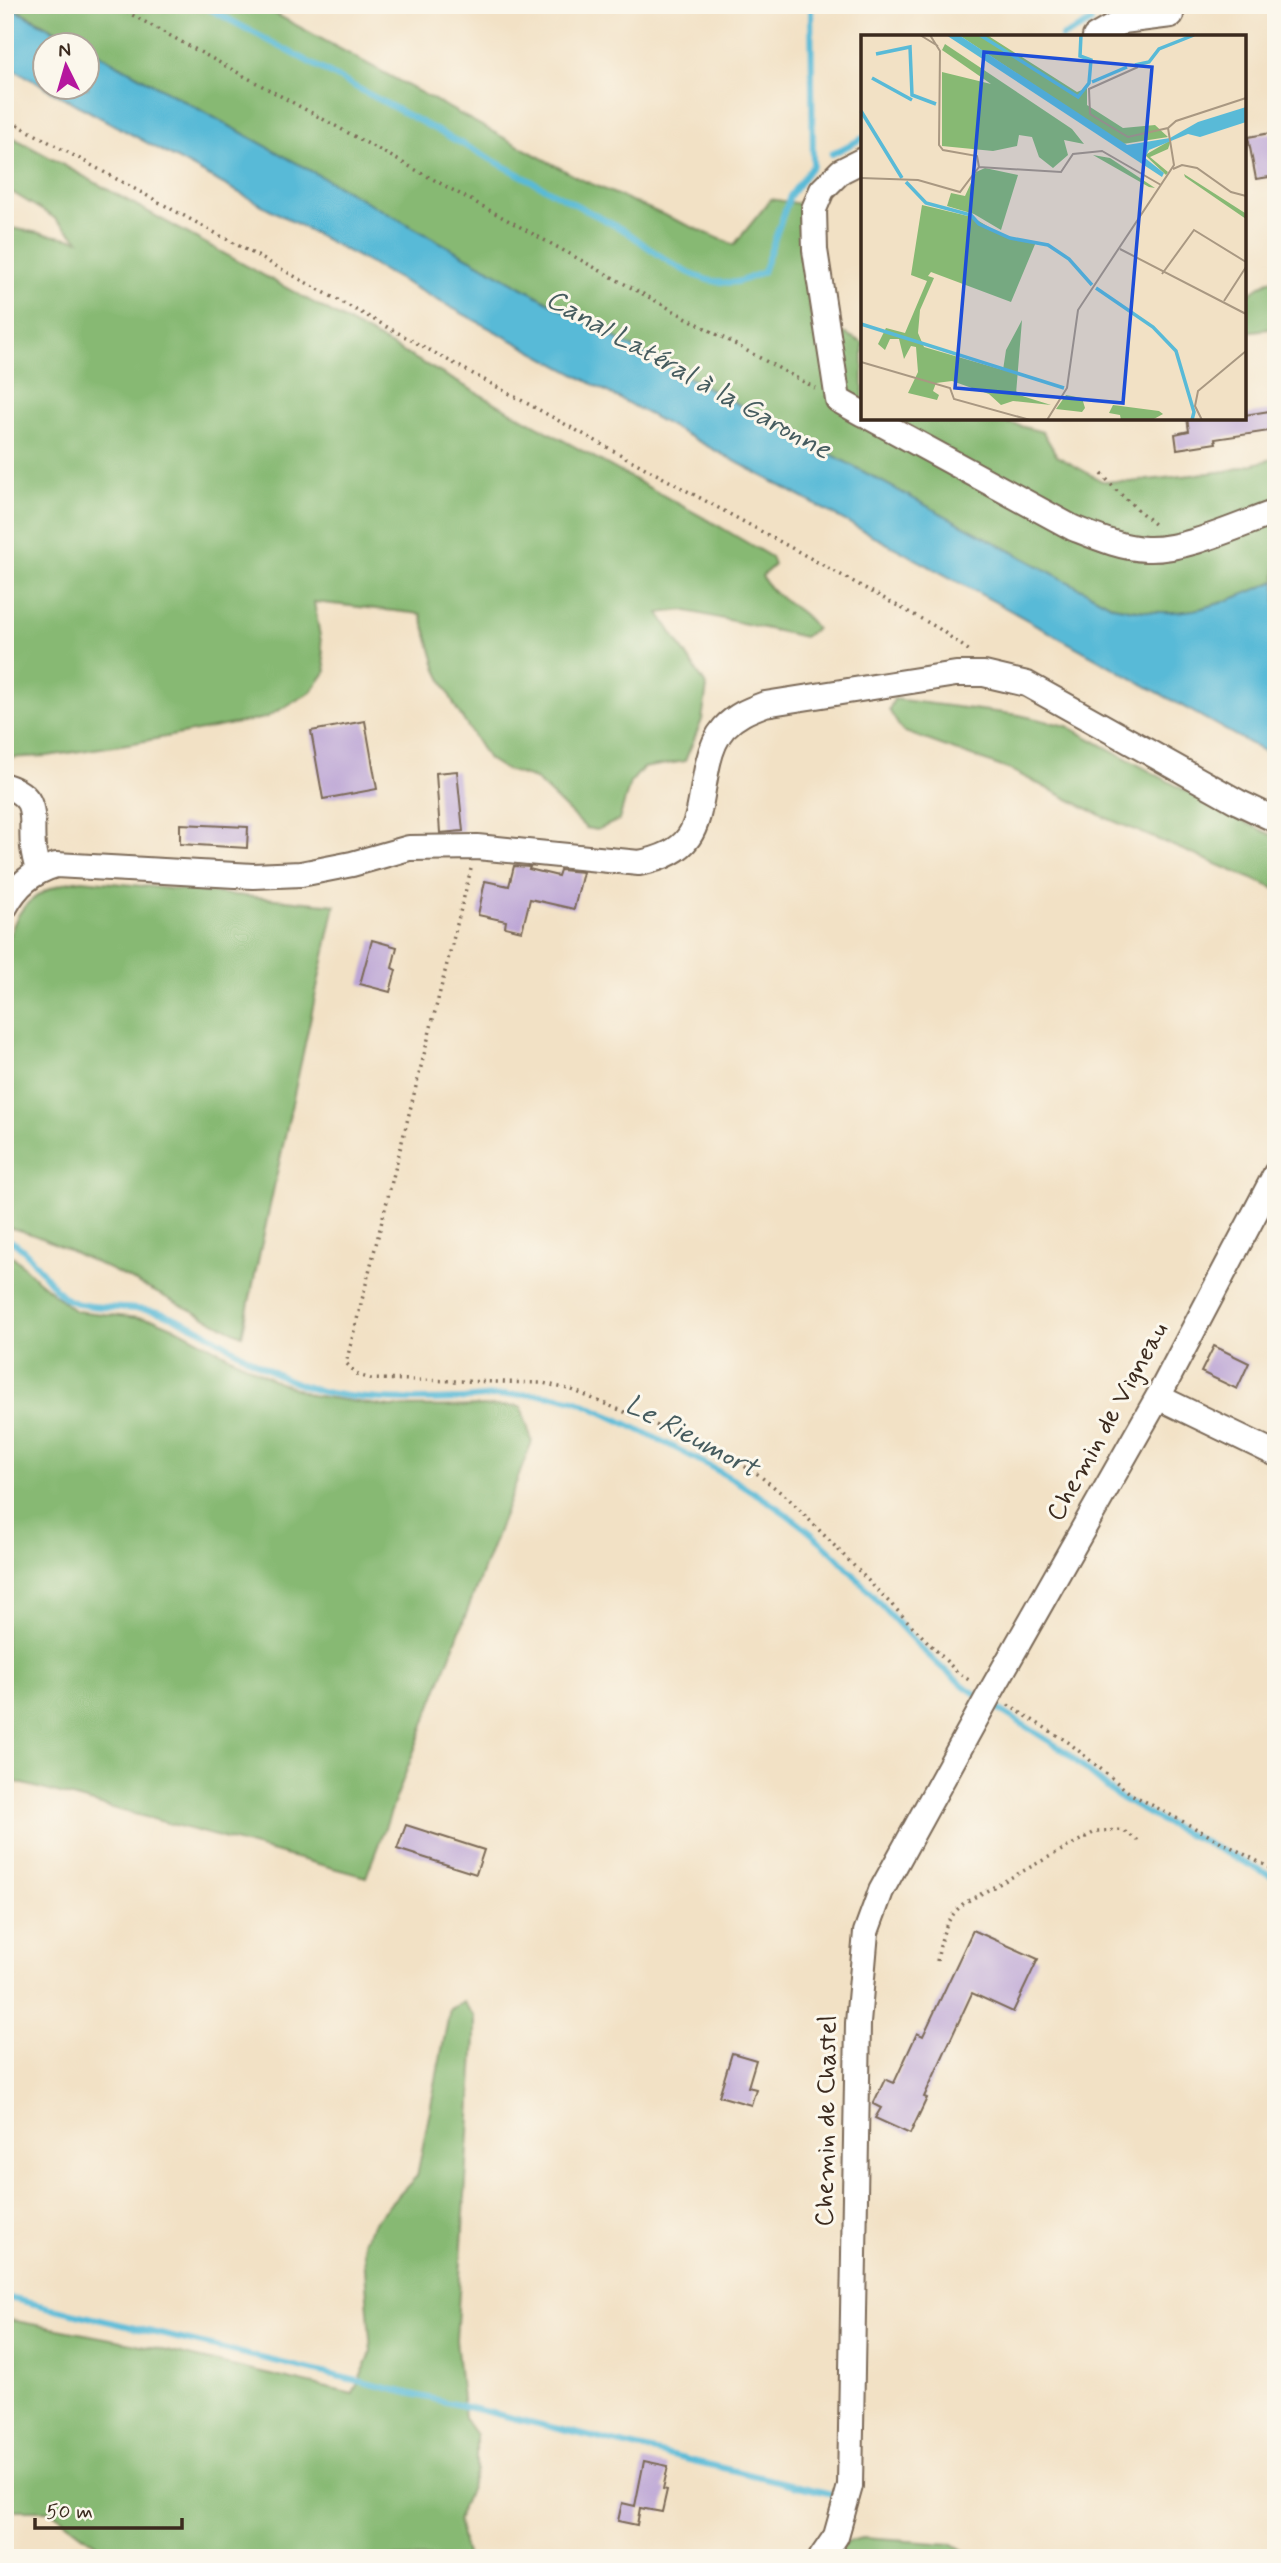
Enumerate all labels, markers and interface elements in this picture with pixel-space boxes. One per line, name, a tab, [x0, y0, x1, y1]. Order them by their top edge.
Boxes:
north arrow	[32, 32, 102, 102]
inset map	[861, 35, 1246, 420]
text: N	[57, 38, 72, 64]
water label: Canal Latéral à la Garonne	[539, 281, 838, 469]
street label: Chemin de Vigneau	[1039, 1316, 1177, 1528]
water label: Le Rieumort	[618, 1387, 766, 1489]
street label: Chemin de Chastel	[808, 2015, 846, 2227]
scale bar	[35, 2486, 182, 2530]
text: 50 m	[46, 2498, 93, 2526]

